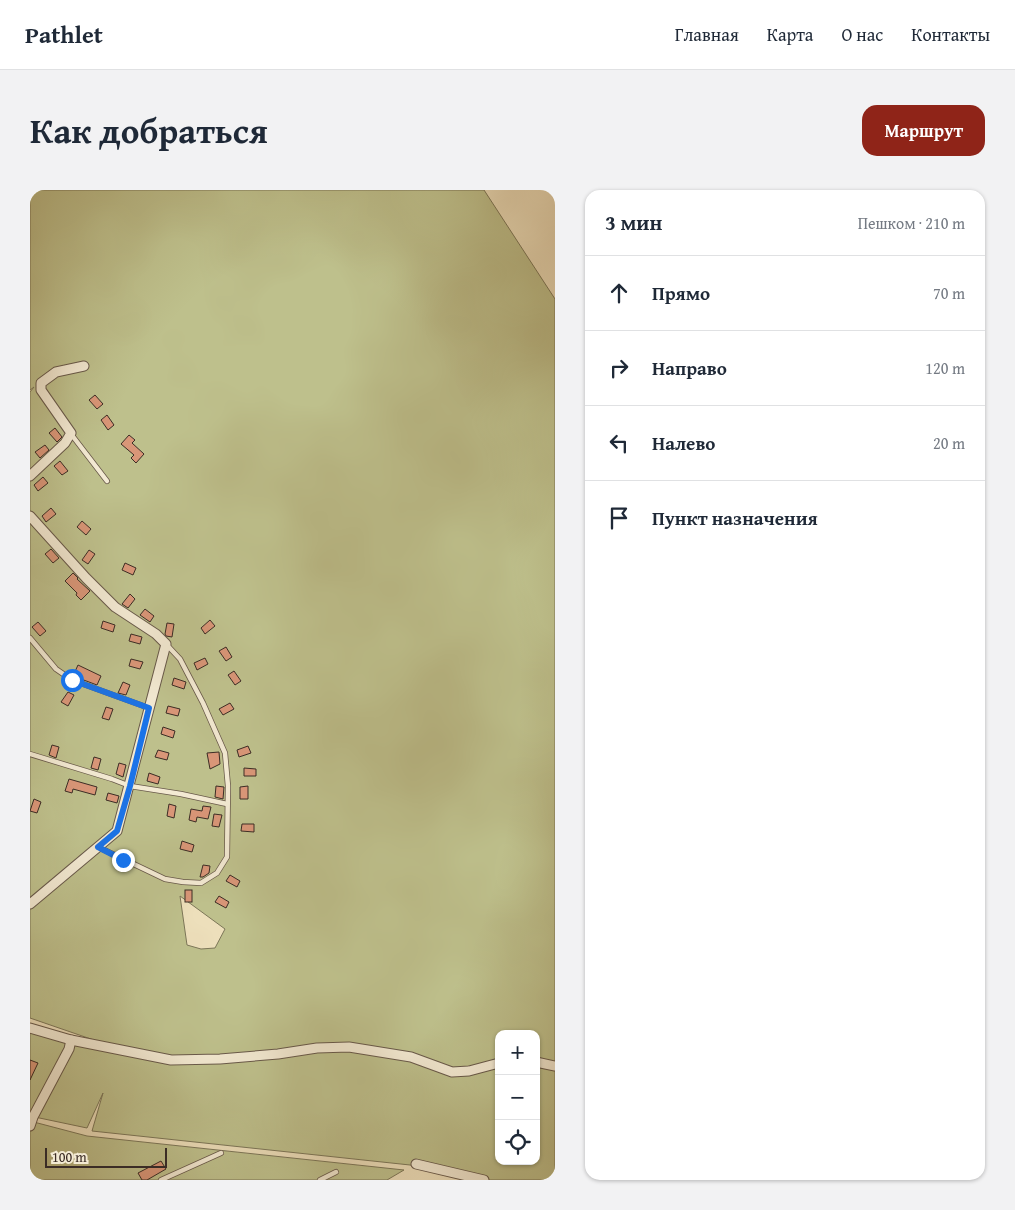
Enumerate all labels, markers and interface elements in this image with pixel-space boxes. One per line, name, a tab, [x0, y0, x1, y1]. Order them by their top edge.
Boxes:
text: Pathlet	[25, 17, 103, 52]
text: Главная	[675, 21, 739, 48]
text: Карта	[767, 21, 813, 48]
text: О нас	[841, 21, 883, 48]
text: Контакты	[911, 21, 990, 48]
text: Как добраться	[30, 105, 268, 156]
button: Маршрут	[862, 105, 985, 156]
text: 3 мин	[605, 207, 662, 238]
text: Пешком · 210 m	[858, 211, 965, 235]
icon: ahead	[605, 279, 633, 307]
text: Прямо	[652, 279, 710, 307]
text: 70 m	[933, 281, 965, 305]
icon: right	[605, 354, 633, 382]
text: Направо	[652, 354, 727, 382]
text: 120 m	[925, 356, 965, 380]
icon: left	[605, 429, 633, 457]
text: Налево	[652, 429, 715, 457]
text: 20 m	[933, 431, 965, 455]
icon: arrive	[605, 504, 633, 532]
text: Пункт назначения	[652, 504, 818, 532]
route start	[61, 669, 84, 692]
route end	[112, 849, 135, 872]
map controls	[495, 1030, 540, 1165]
button: +	[495, 1030, 540, 1075]
button: −	[495, 1075, 540, 1120]
button: locate	[495, 1120, 540, 1165]
scale bar	[45, 1145, 168, 1168]
text: 100 m	[52, 1147, 87, 1167]

